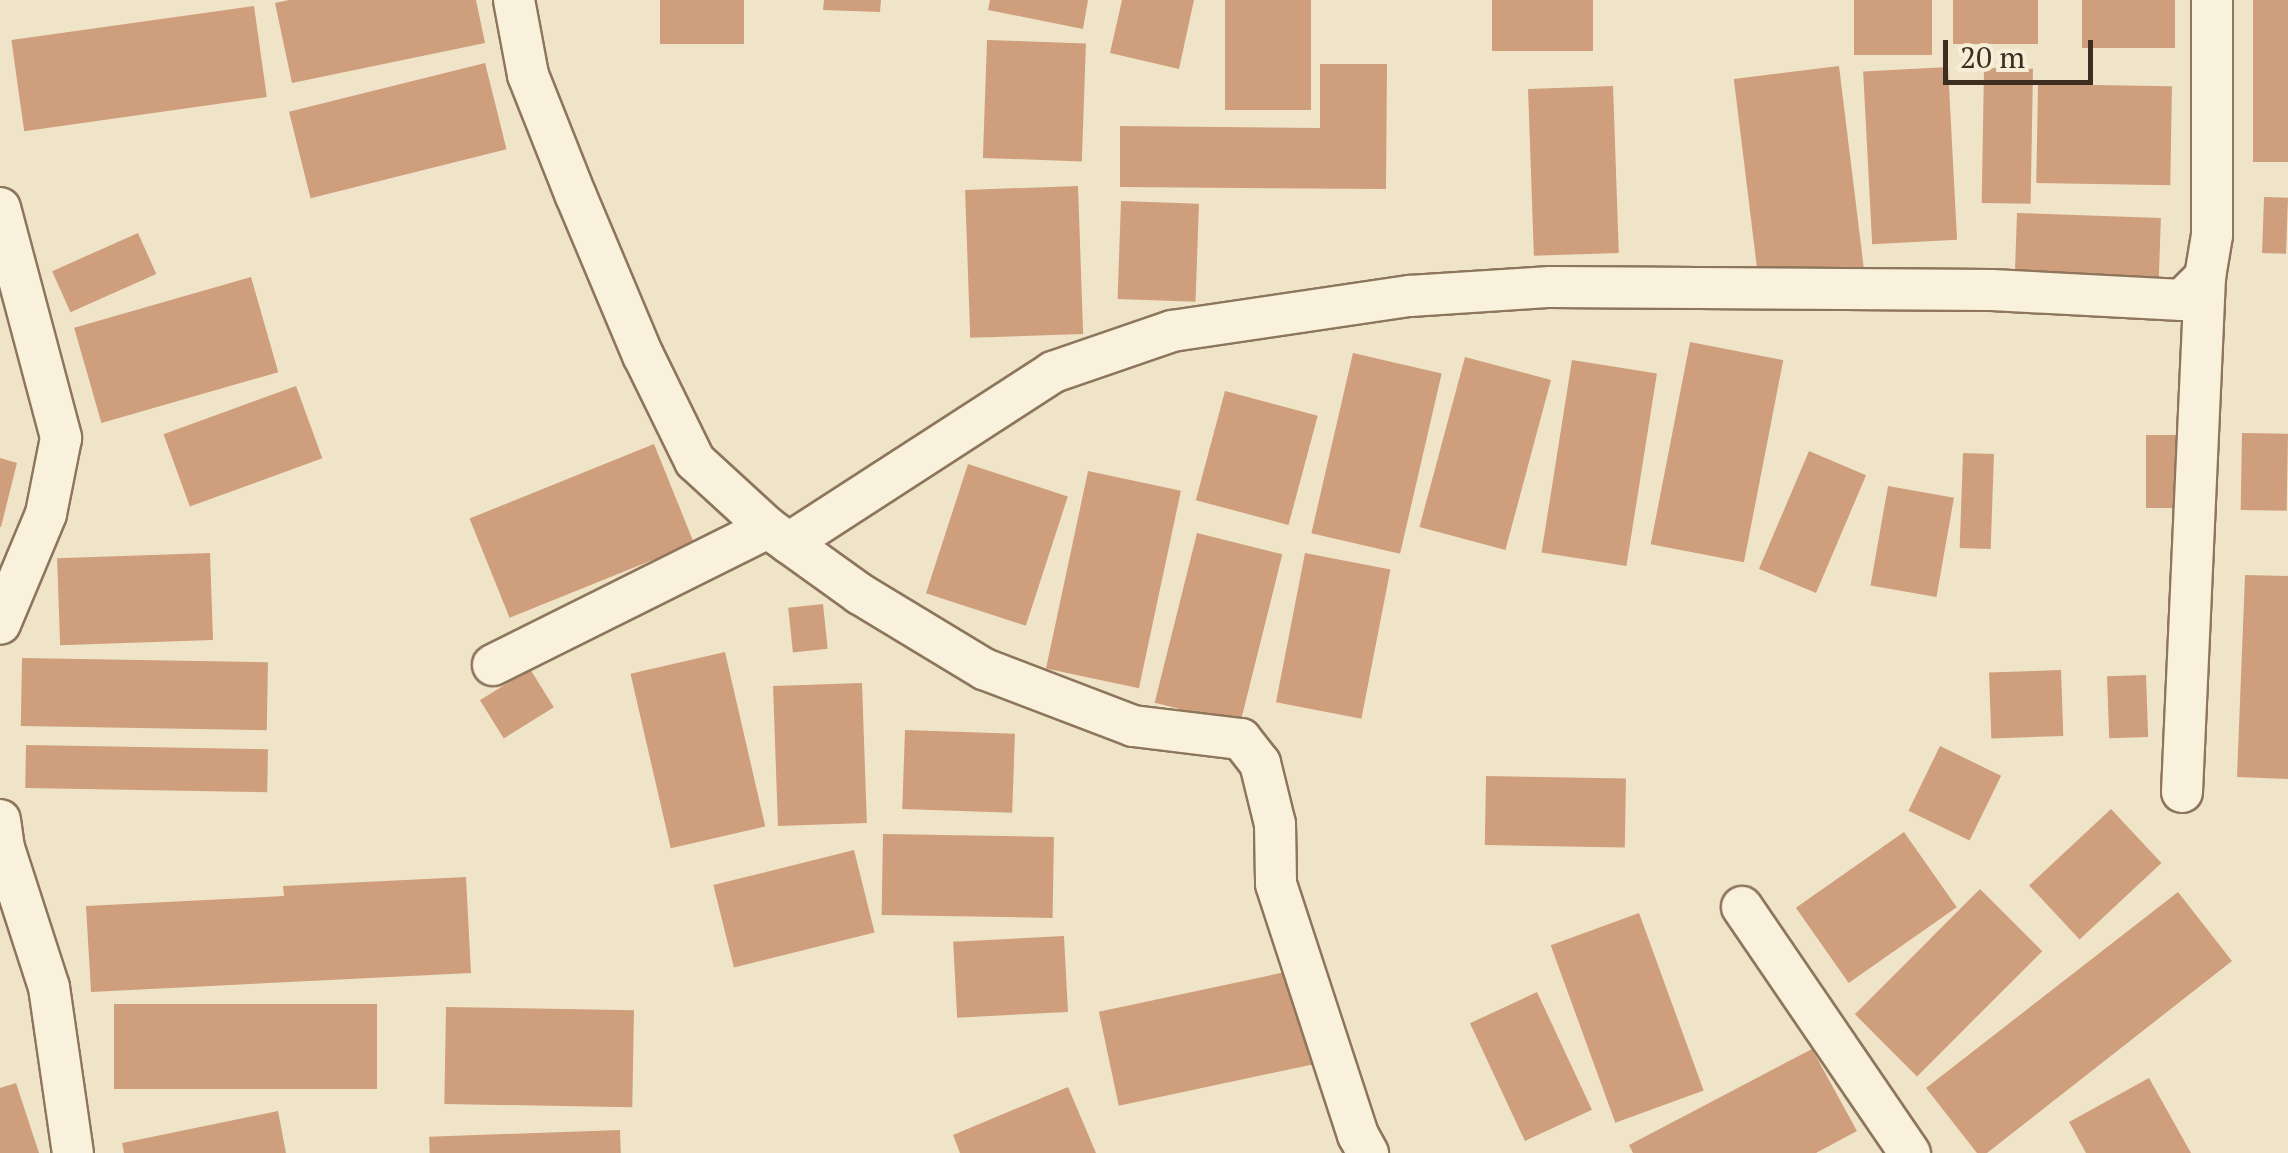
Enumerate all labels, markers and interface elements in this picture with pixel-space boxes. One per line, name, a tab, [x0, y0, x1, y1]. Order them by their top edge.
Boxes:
scale bar	[1948, 20, 2098, 82]
text: 20 m	[1960, 37, 2025, 77]

